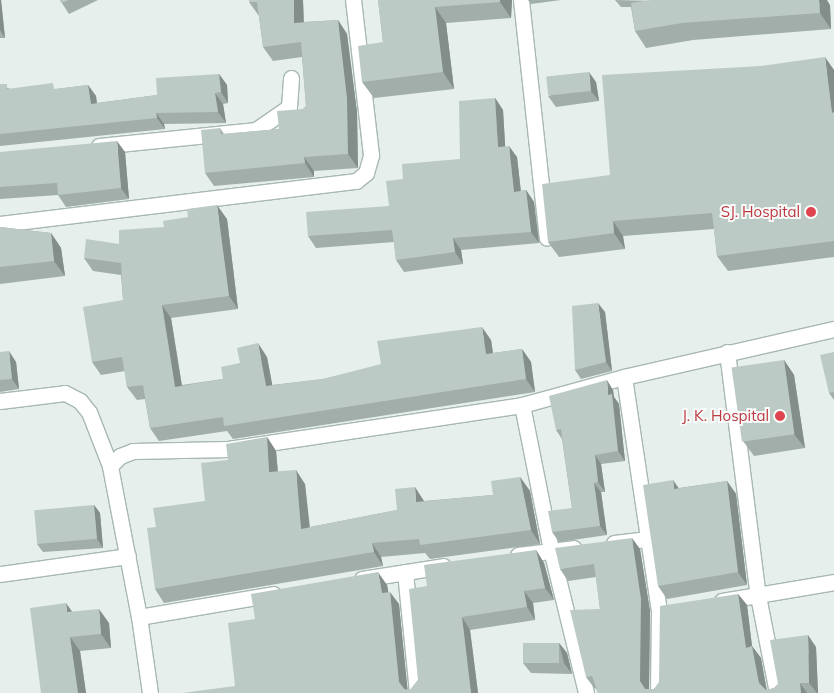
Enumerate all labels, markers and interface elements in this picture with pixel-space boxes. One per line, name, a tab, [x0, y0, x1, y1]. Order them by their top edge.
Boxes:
place label: SJ. Hospital	[721, 203, 800, 221]
marker: SJ. Hospital	[804, 205, 818, 219]
place label: J. K. Hospital	[682, 407, 769, 425]
marker: J. K. Hospital	[773, 409, 787, 423]

